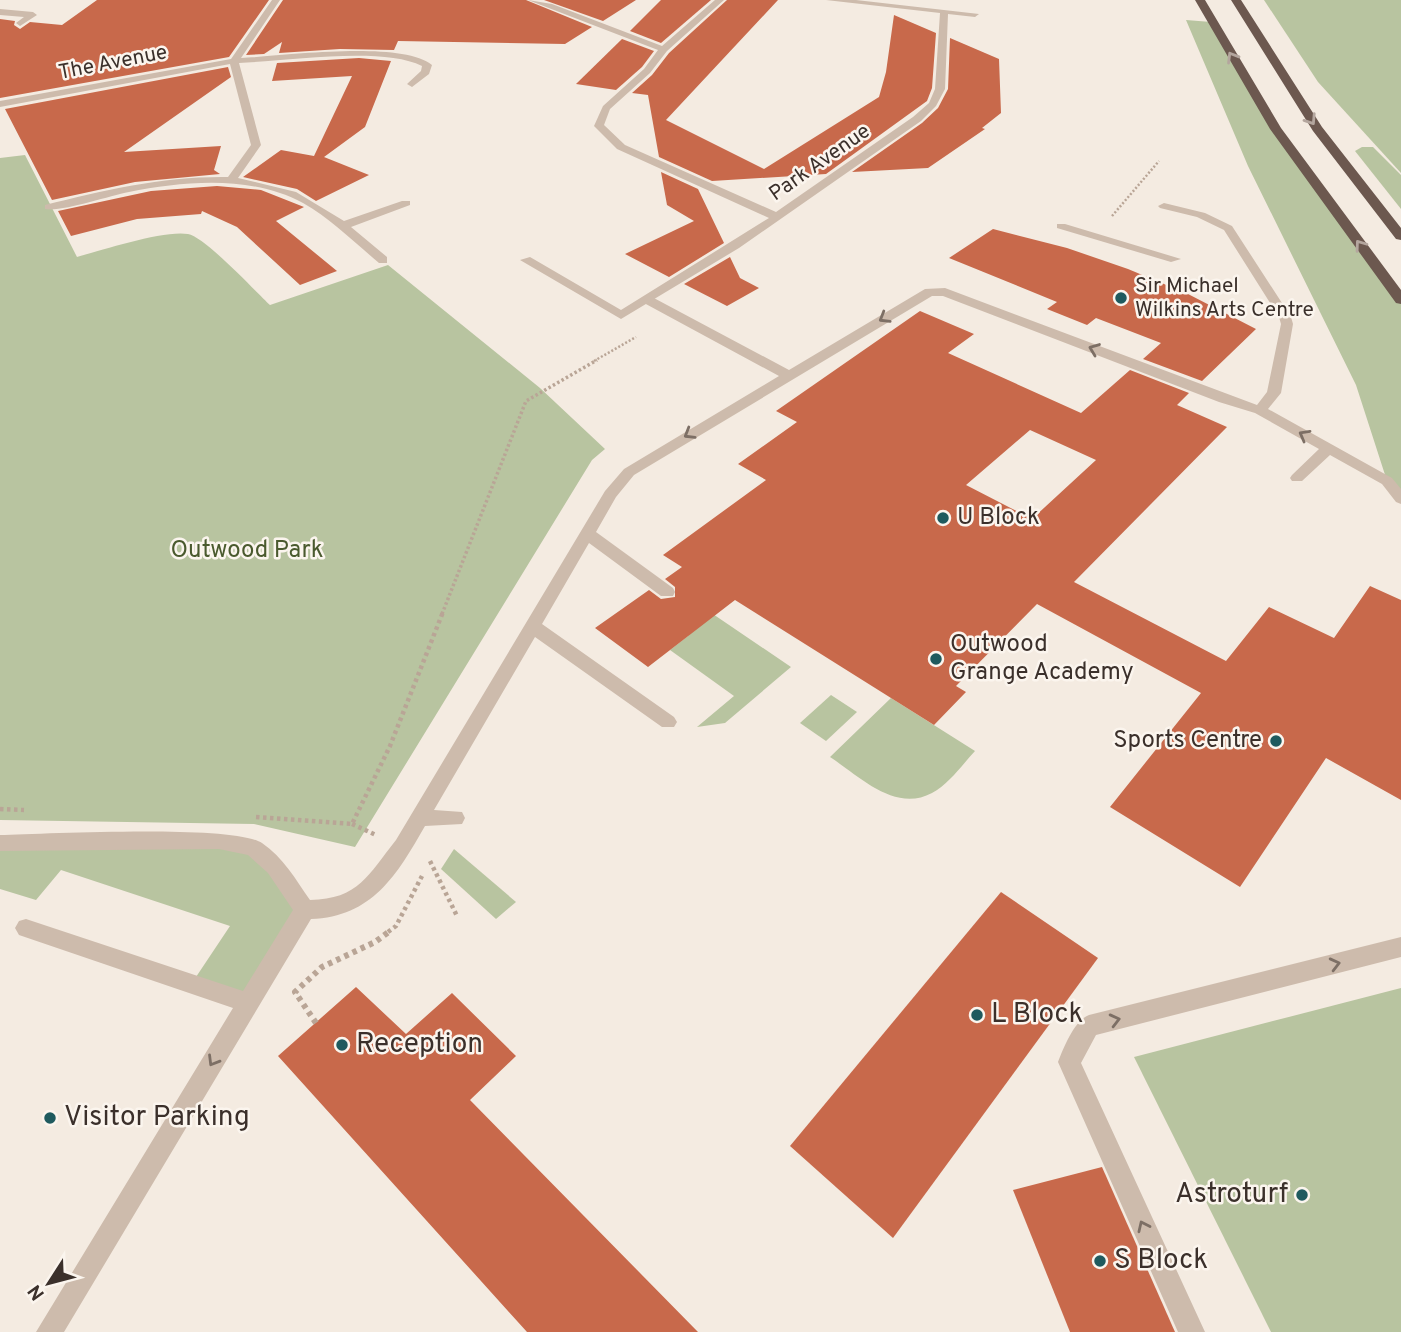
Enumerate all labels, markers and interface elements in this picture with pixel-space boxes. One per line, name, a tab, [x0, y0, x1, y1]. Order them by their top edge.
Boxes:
street label: The Avenue	[56, 39, 170, 87]
one-way arrow	[1228, 52, 1241, 65]
one-way arrow	[1303, 112, 1315, 125]
street label: Park Avenue	[764, 118, 876, 208]
one-way arrow	[1356, 240, 1368, 253]
place label: Sir Michael Wilkins Arts Centre	[1135, 273, 1314, 324]
marker: Sir Michael Wilkins Arts Centre	[1113, 290, 1129, 306]
one-way arrow	[879, 310, 892, 323]
one-way arrow	[1089, 344, 1101, 358]
one-way arrow	[683, 426, 696, 439]
one-way arrow	[1299, 430, 1312, 443]
place label: U Block	[957, 503, 1040, 533]
marker: U Block	[935, 510, 951, 526]
park label: Outwood Park	[171, 536, 323, 566]
place label: Outwood Grange Academy	[950, 630, 1134, 688]
marker: Outwood Grange Academy	[928, 651, 944, 667]
place label: Sports Centre	[1113, 726, 1262, 756]
marker: Sports Centre	[1268, 733, 1284, 749]
one-way arrow	[1329, 958, 1341, 972]
place label: L Block	[991, 997, 1083, 1033]
marker: L Block	[969, 1007, 985, 1023]
one-way arrow	[1109, 1014, 1121, 1028]
place label: Reception	[356, 1027, 483, 1063]
marker: Reception	[334, 1037, 350, 1053]
one-way arrow	[208, 1054, 221, 1067]
place label: Visitor Parking	[64, 1100, 250, 1136]
marker: Visitor Parking	[42, 1110, 58, 1126]
place label: Astroturf	[1175, 1177, 1288, 1213]
marker: Astroturf	[1294, 1187, 1310, 1203]
one-way arrow	[1137, 1221, 1151, 1233]
place label: S Block	[1114, 1243, 1208, 1279]
north arrow	[14, 1248, 84, 1318]
marker: S Block	[1092, 1253, 1108, 1269]
text: N	[23, 1279, 51, 1304]

